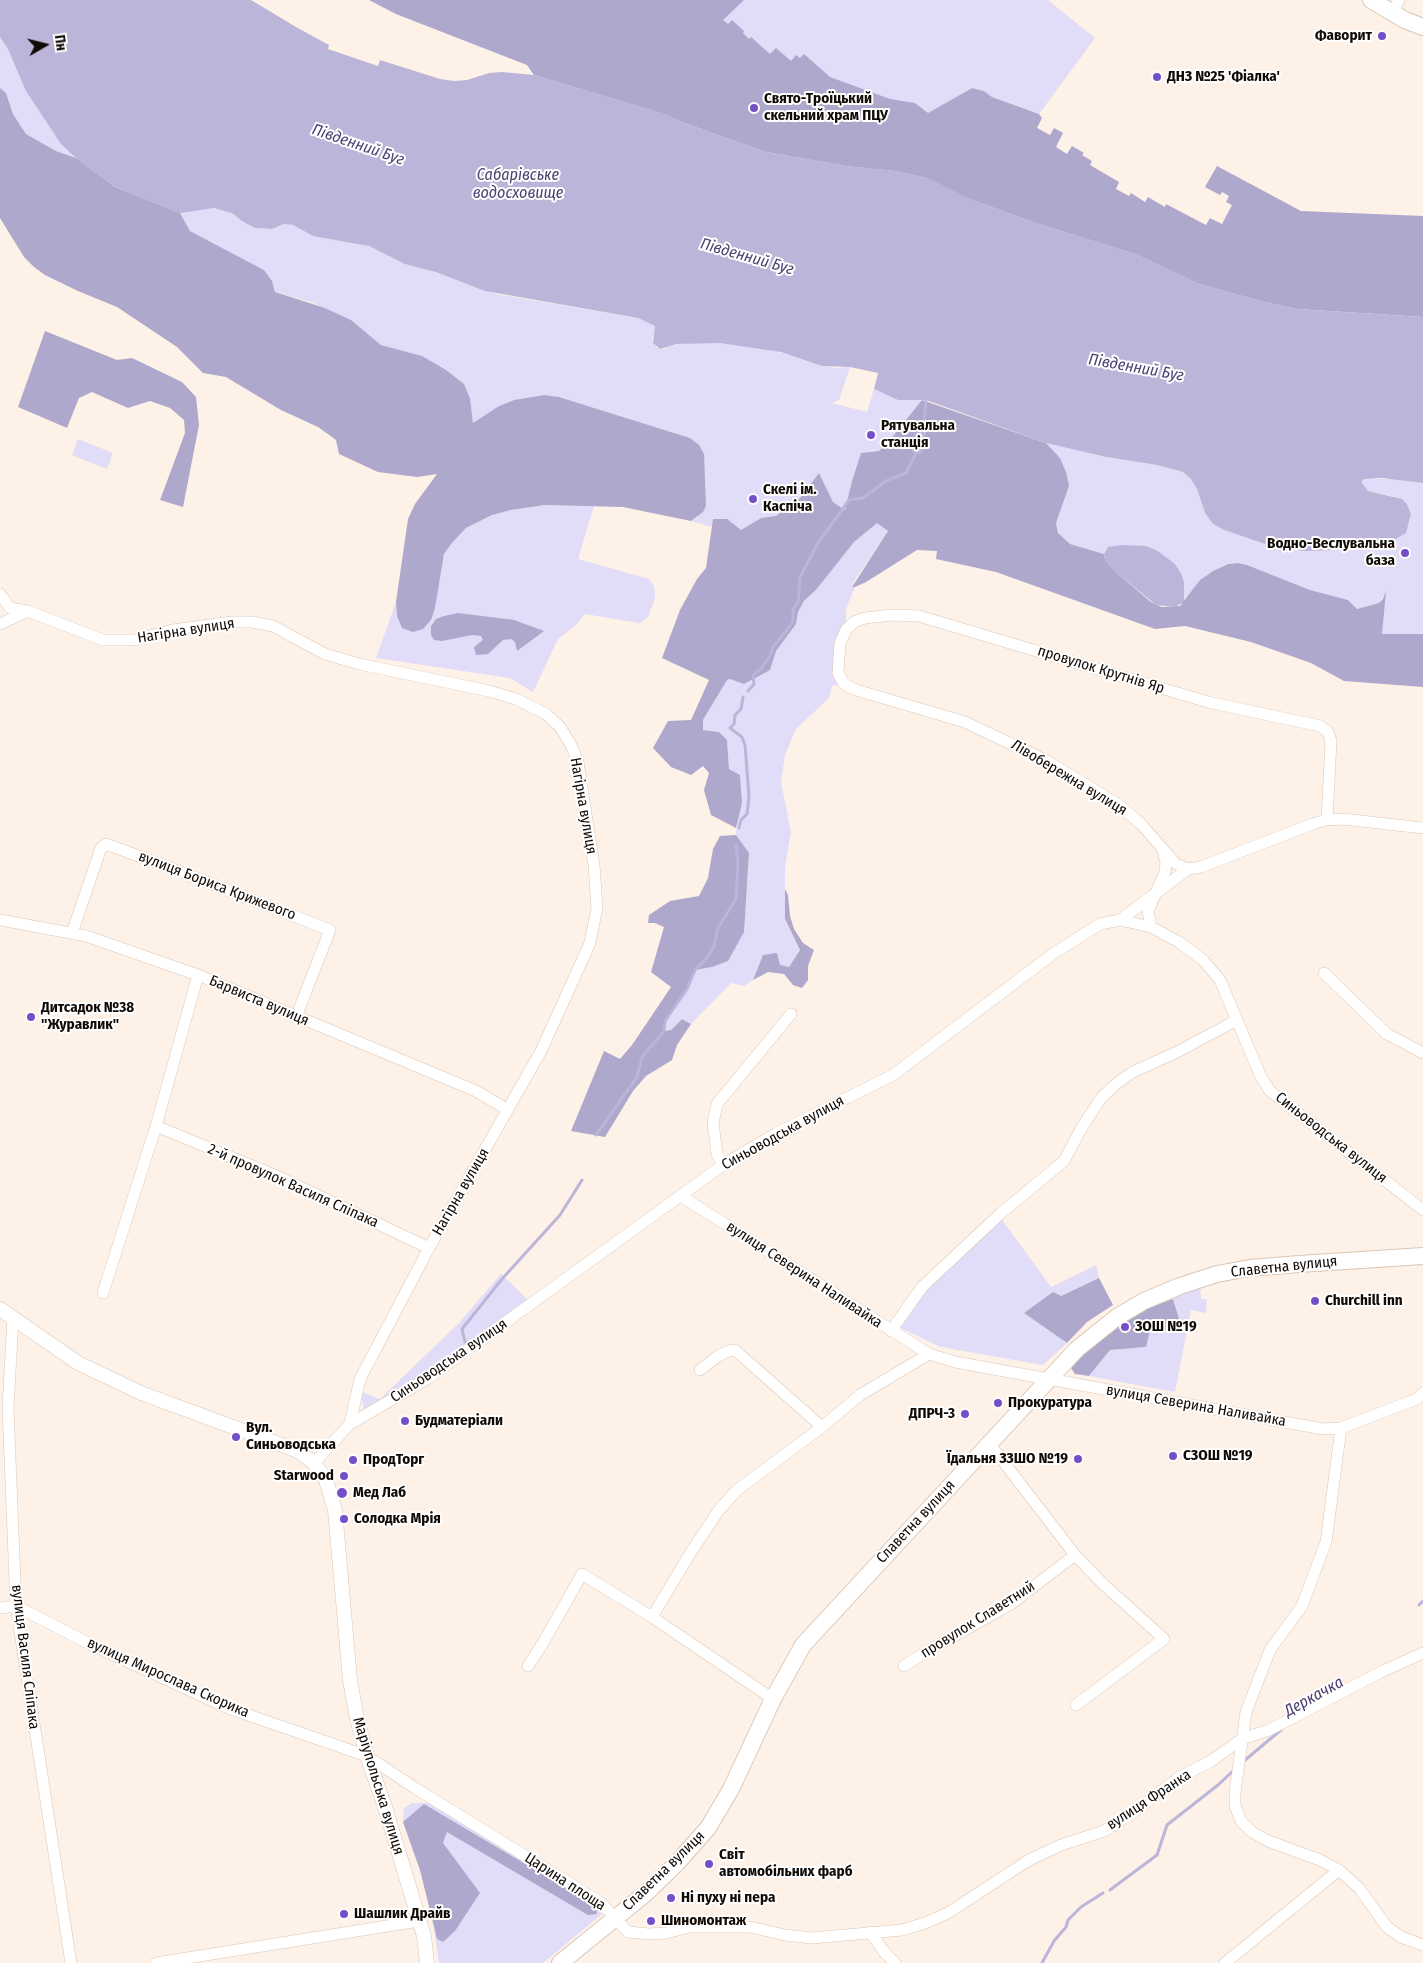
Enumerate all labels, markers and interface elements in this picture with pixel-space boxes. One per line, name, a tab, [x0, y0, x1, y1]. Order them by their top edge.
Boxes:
north arrow	[20, 20, 70, 70]
place label: Фаворит	[1315, 27, 1372, 45]
marker: Фаворит	[1376, 30, 1388, 42]
text: Пн	[51, 34, 70, 52]
place label: ДНЗ №25 'Фіалка'	[1167, 68, 1280, 86]
marker: ДНЗ №25 'Фіалка'	[1151, 71, 1163, 83]
place label: Свято-Троїцький скельний храм ПЦУ	[764, 90, 888, 125]
marker: Свято-Троїцький скельний храм ПЦУ	[748, 102, 760, 114]
water label: Південний Буг	[309, 120, 407, 170]
water label: Сабарівське водосховище	[473, 166, 563, 204]
water label: Південний Буг	[698, 234, 796, 280]
water label: Південний Буг	[1087, 350, 1185, 386]
place label: Рятувальна станція	[881, 417, 955, 452]
marker: Рятувальна станція	[865, 429, 877, 441]
place label: Скелі ім. Каспіча	[763, 481, 817, 516]
marker: Скелі ім. Каспіча	[747, 493, 759, 505]
place label: Водно-Веслувальна база	[1267, 535, 1395, 570]
marker: Водно-Веслувальна база	[1399, 547, 1411, 559]
street label: Нагірна вулиця	[136, 614, 236, 648]
street label: провулок Крутнів Яр	[1035, 642, 1167, 698]
street label: Лівобережна вулиця	[1008, 736, 1130, 820]
street label: Нагірна вулиця	[566, 756, 600, 856]
street label: вулиця Бориса Крижевого	[136, 848, 298, 924]
street label: Барвиста вулиця	[206, 972, 312, 1030]
place label: Дитсадок №38 "Журавлик"	[41, 999, 134, 1034]
marker: Дитсадок №38 "Журавлик"	[25, 1011, 37, 1023]
street label: Синьоводська вулиця	[1271, 1089, 1391, 1187]
street label: Синьоводська вулиця	[719, 1092, 847, 1174]
street label: 2-й провулок Василя Сліпака	[205, 1140, 381, 1232]
street label: Нагірна вулиця	[429, 1145, 493, 1239]
street label: вулиця Северина Наливайка	[723, 1218, 885, 1332]
street label: Славетна вулиця	[1230, 1252, 1338, 1282]
place label: Churchill inn	[1325, 1292, 1403, 1310]
marker: Churchill inn	[1309, 1295, 1321, 1307]
street label: Синьоводська вулиця	[387, 1315, 511, 1407]
place label: ЗОШ №19	[1135, 1318, 1197, 1336]
marker: ЗОШ №19	[1119, 1321, 1131, 1333]
street label: вулиця Северина Наливайка	[1105, 1381, 1287, 1431]
place label: Прокуратура	[1008, 1394, 1092, 1412]
marker: Прокуратура	[992, 1397, 1004, 1409]
place label: ДПРЧ-3	[909, 1405, 955, 1423]
marker: ДПРЧ-3	[959, 1408, 971, 1420]
place label: Будматеріали	[415, 1412, 503, 1430]
marker: Будматеріали	[399, 1415, 411, 1427]
place label: Вул. Синьоводська	[246, 1419, 336, 1454]
marker: Вул. Синьоводська	[230, 1431, 242, 1443]
place label: СЗОШ №19	[1183, 1447, 1253, 1465]
place label: Їдальня ЗЗШО №19	[947, 1450, 1068, 1468]
marker: СЗОШ №19	[1167, 1450, 1179, 1462]
place label: ПродТорг	[363, 1451, 424, 1469]
marker: Їдальня ЗЗШО №19	[1072, 1453, 1084, 1465]
marker: ПродТорг	[347, 1454, 359, 1466]
place label: Starwood	[274, 1467, 334, 1485]
marker: Starwood	[338, 1470, 350, 1482]
street label: Славетна вулиця	[873, 1477, 959, 1567]
place label: Мед Лаб	[353, 1484, 406, 1502]
marker: Мед Лаб	[335, 1486, 349, 1500]
place label: Солодка Мрія	[354, 1510, 441, 1528]
marker: Солодка Мрія	[338, 1513, 350, 1525]
street label: провулок Славетний	[918, 1578, 1038, 1662]
street label: вулиця Василя Сліпака	[7, 1584, 43, 1730]
street label: вулиця Мирослава Скорика	[84, 1634, 252, 1722]
water label: Деркачка	[1281, 1673, 1347, 1721]
street label: Маріупольська вулиця	[349, 1715, 407, 1857]
street label: вулиця Франка	[1103, 1766, 1195, 1834]
street label: Славетна вулиця	[619, 1827, 709, 1915]
place label: Світ автомобільних фарб	[719, 1846, 853, 1881]
street label: Царина площа	[521, 1849, 609, 1915]
marker: Світ автомобільних фарб	[703, 1858, 715, 1870]
place label: Ні пуху ні пера	[681, 1889, 775, 1907]
marker: Ні пуху ні пера	[665, 1892, 677, 1904]
place label: Шашлик Драйв	[354, 1905, 451, 1923]
marker: Шашлик Драйв	[338, 1908, 350, 1920]
place label: Шиномонтаж	[661, 1912, 746, 1930]
marker: Шиномонтаж	[645, 1915, 657, 1927]

